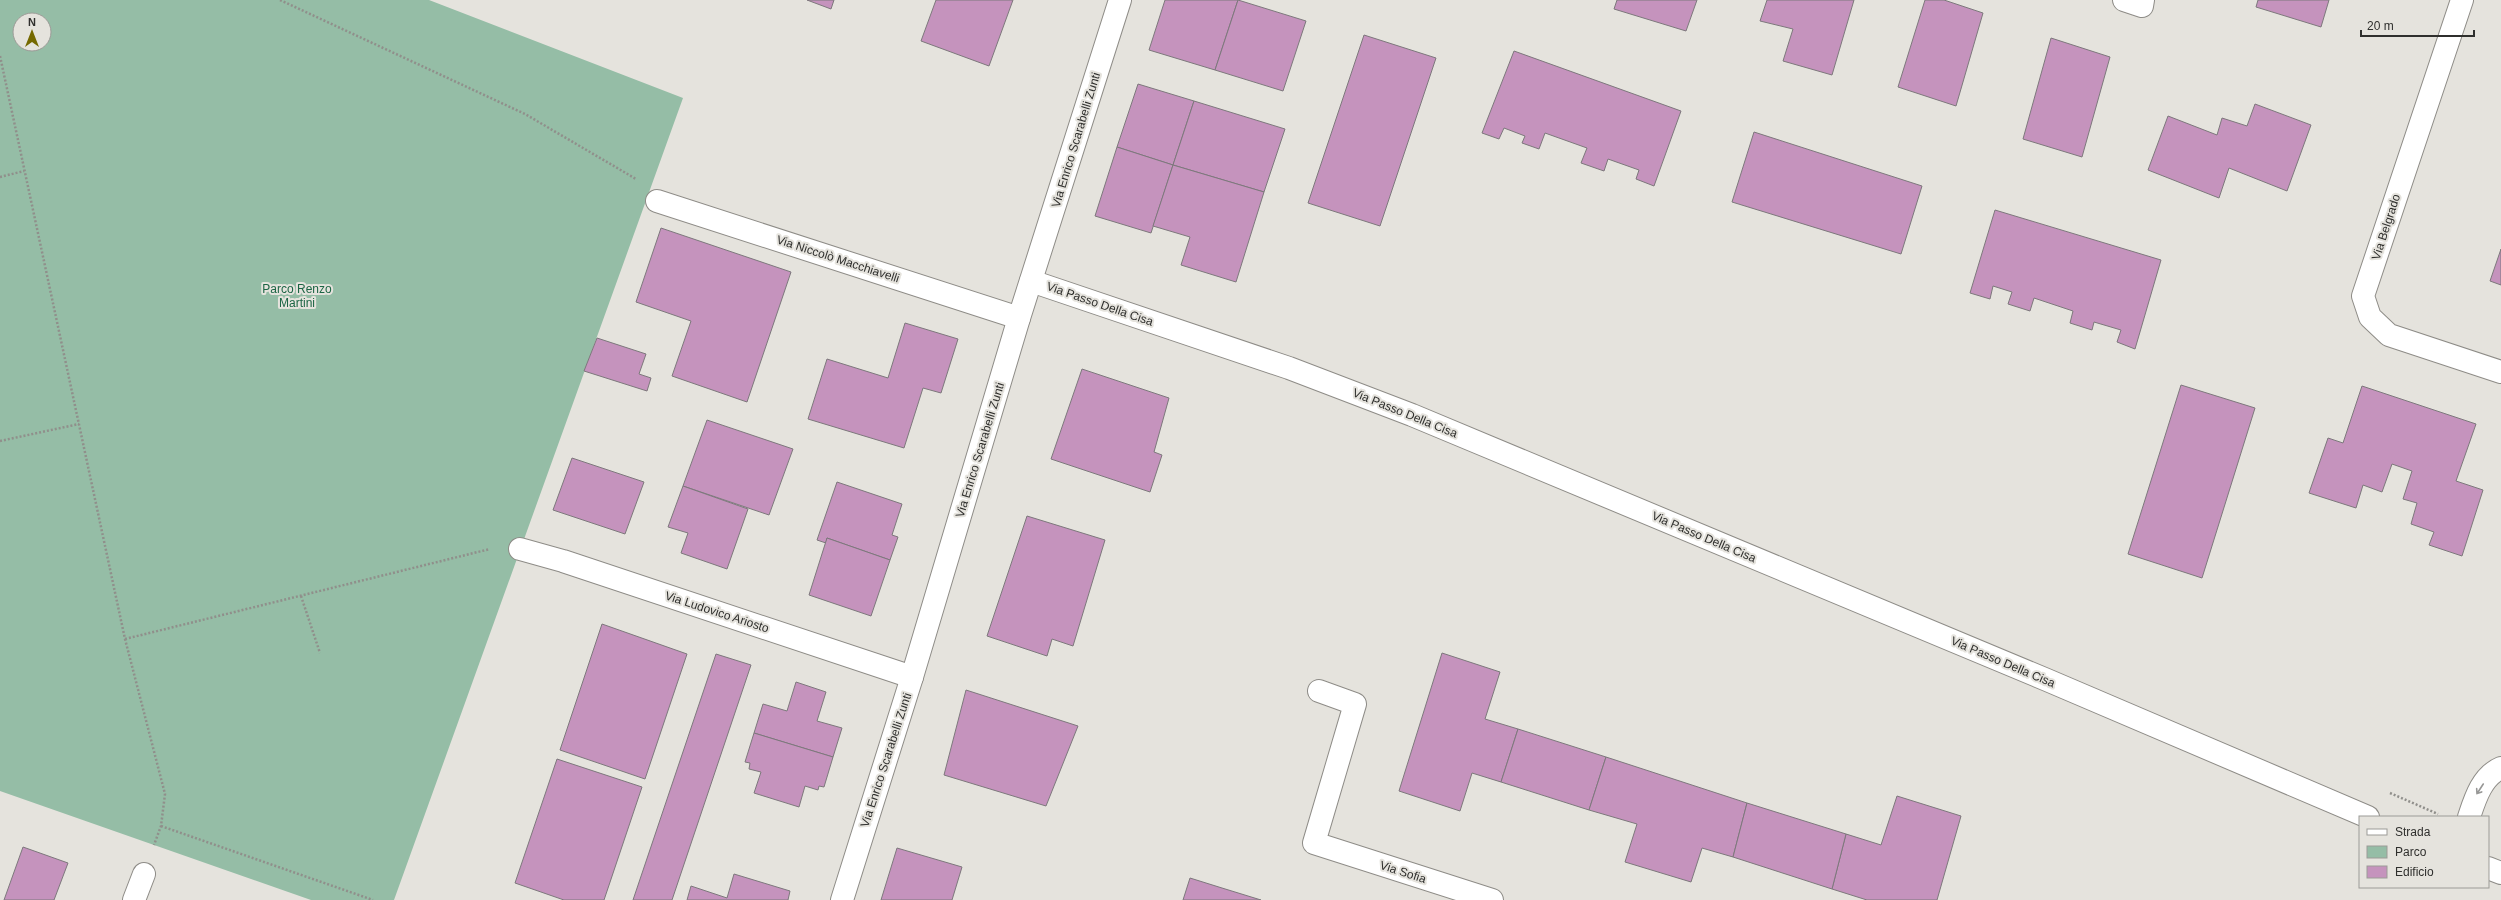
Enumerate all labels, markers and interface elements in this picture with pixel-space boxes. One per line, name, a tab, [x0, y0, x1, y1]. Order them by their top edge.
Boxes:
north arrow	[12, 12, 52, 52]
scale bar	[2361, 12, 2474, 38]
text: N	[28, 16, 36, 28]
text: 20 m	[2367, 19, 2394, 33]
street label: Via Enrico Scarabelli Zunti	[1049, 71, 1103, 209]
street label: Via Belgrado	[2369, 192, 2403, 262]
street label: Via Niccolò Macchiavelli	[775, 232, 901, 286]
street label: Via Passo Della Cisa	[1045, 279, 1155, 329]
park label: Parco Renzo Martini	[262, 282, 332, 310]
street label: Via Enrico Scarabelli Zunti	[953, 381, 1007, 519]
street label: Via Passo Della Cisa	[1351, 386, 1460, 441]
street label: Via Passo Della Cisa	[1650, 509, 1759, 565]
street label: Via Ludovico Ariosto	[663, 589, 771, 636]
street label: Via Passo Della Cisa	[1949, 634, 2058, 690]
street label: Via Enrico Scarabelli Zunti	[858, 691, 914, 829]
one-way arrow	[2476, 783, 2484, 795]
legend	[2359, 816, 2489, 888]
text: Strada	[2395, 825, 2431, 839]
text: Parco	[2395, 845, 2427, 859]
street label: Via Sofia	[1378, 858, 1428, 886]
text: Edificio	[2395, 865, 2434, 879]

